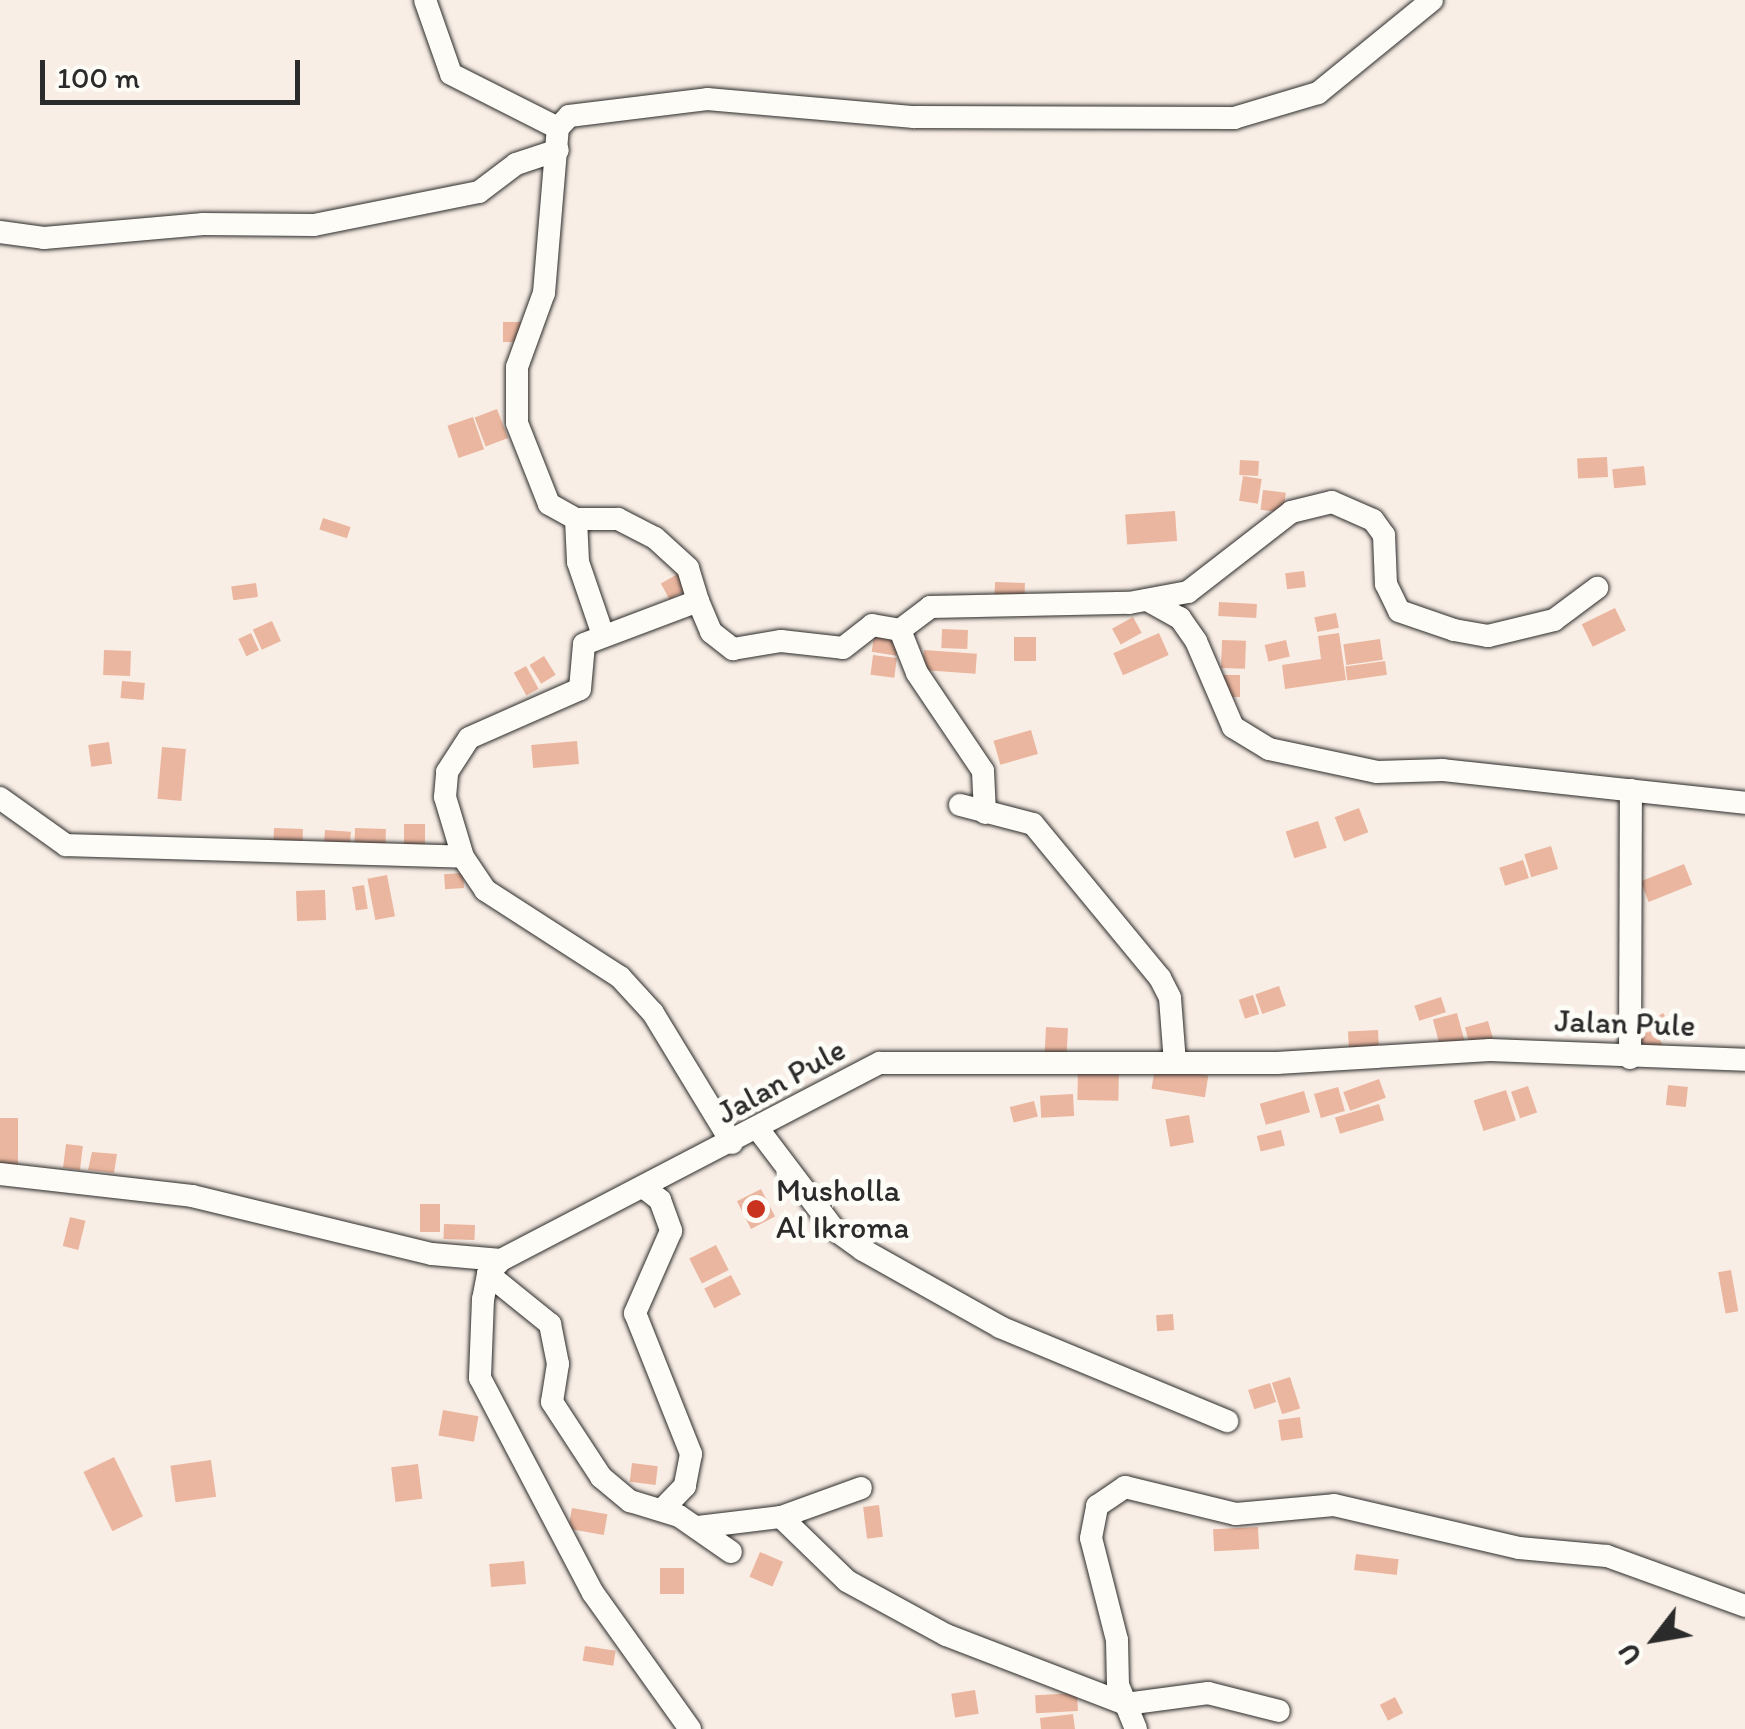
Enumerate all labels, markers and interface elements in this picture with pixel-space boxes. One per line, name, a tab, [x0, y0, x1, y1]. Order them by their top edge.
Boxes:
scale bar	[45, 40, 305, 102]
text: 100 m	[57, 59, 140, 96]
street label: Jalan Pule	[1554, 1001, 1696, 1045]
street label: Jalan Pule	[710, 1030, 852, 1132]
place label: Musholla Al Ikroma	[776, 1172, 912, 1247]
marker: Musholla Al Ikroma	[745, 1198, 767, 1220]
north arrow	[1605, 1589, 1705, 1689]
text: U	[1610, 1638, 1649, 1671]

